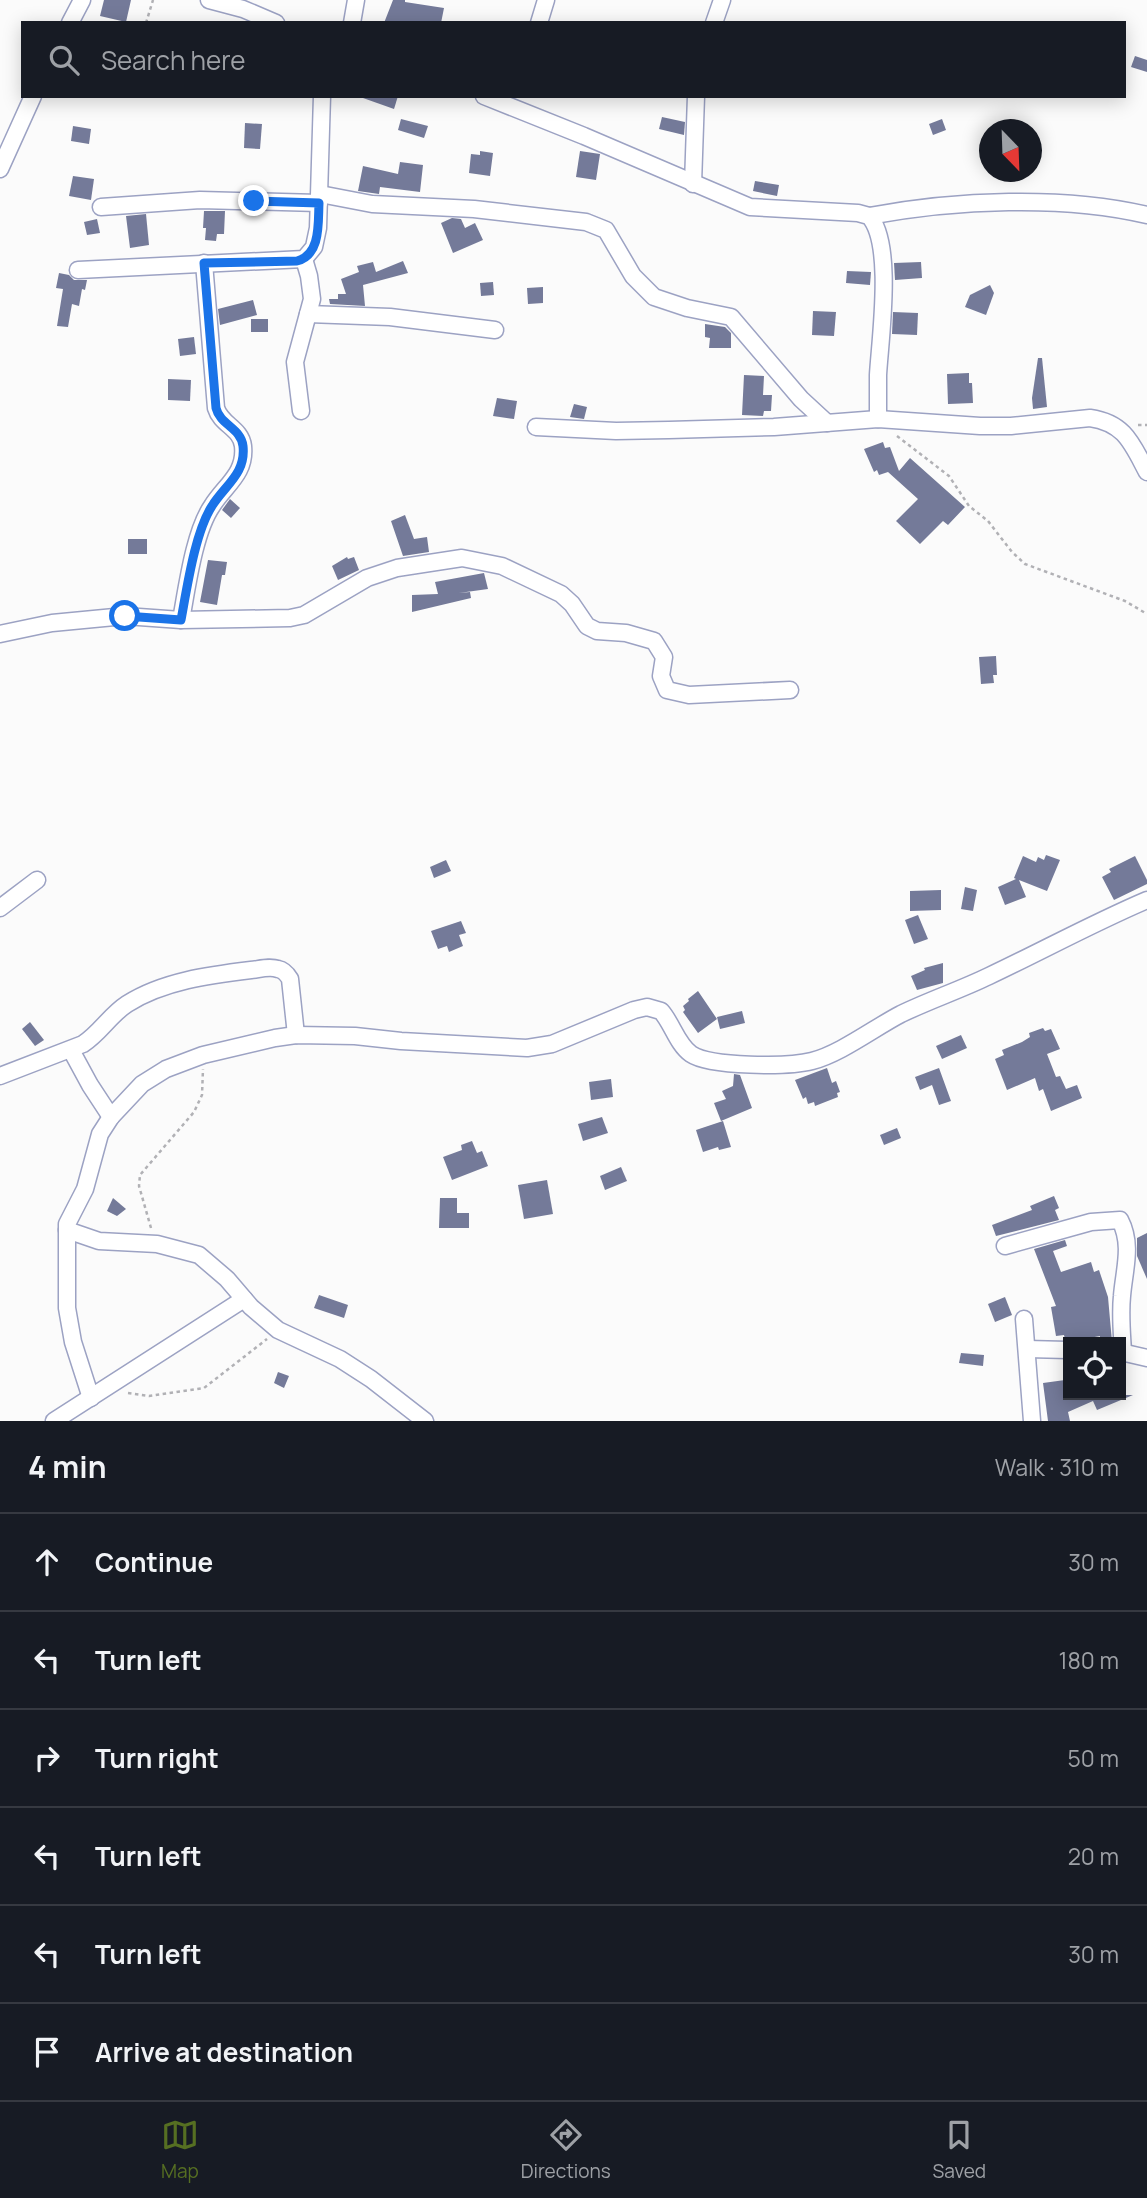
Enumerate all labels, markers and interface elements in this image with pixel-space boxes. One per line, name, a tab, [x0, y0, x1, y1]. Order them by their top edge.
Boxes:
search box	[21, 21, 1126, 98]
icon: search	[45, 41, 83, 79]
text: Search here	[101, 42, 246, 78]
north arrow	[979, 119, 1042, 182]
route end	[238, 185, 269, 216]
route start	[109, 600, 140, 631]
map controls	[1063, 1337, 1126, 1400]
button: locate	[1063, 1337, 1126, 1400]
text: 4 min	[28, 1446, 106, 1487]
text: Walk · 310 m	[995, 1451, 1119, 1483]
icon: ahead	[28, 1543, 66, 1581]
text: Continue	[95, 1544, 213, 1580]
text: 30 m	[1068, 1546, 1119, 1578]
icon: left	[28, 1641, 66, 1679]
text: Turn left	[95, 1642, 202, 1678]
text: 180 m	[1059, 1644, 1119, 1676]
icon: right	[28, 1739, 66, 1777]
text: Turn right	[95, 1740, 219, 1776]
text: 50 m	[1068, 1742, 1119, 1774]
icon: left	[28, 1837, 66, 1875]
text: Turn left	[95, 1838, 202, 1874]
text: 20 m	[1068, 1840, 1119, 1872]
icon: left	[28, 1935, 66, 1973]
text: Turn left	[95, 1936, 202, 1972]
text: 30 m	[1068, 1938, 1119, 1970]
icon: arrive	[28, 2033, 66, 2071]
text: Arrive at destination	[95, 2034, 353, 2070]
tab: Map	[161, 2116, 199, 2184]
tab: Directions	[521, 2116, 611, 2184]
tab: Saved	[933, 2116, 986, 2184]

